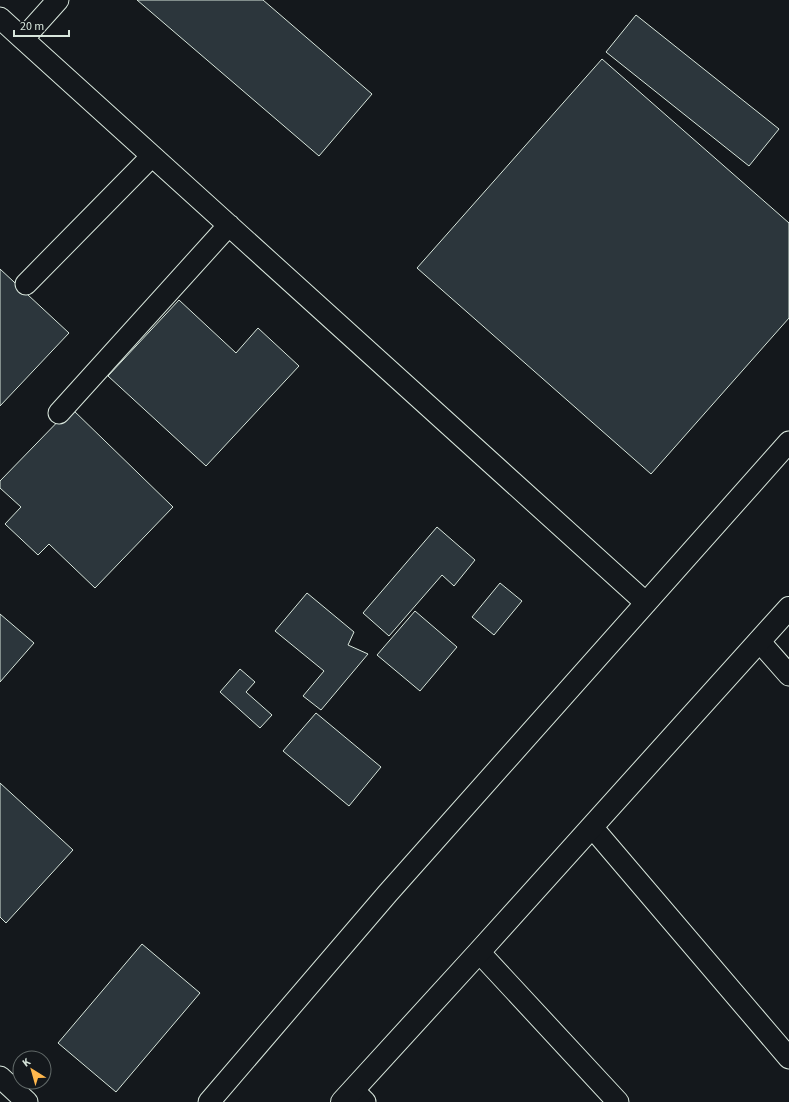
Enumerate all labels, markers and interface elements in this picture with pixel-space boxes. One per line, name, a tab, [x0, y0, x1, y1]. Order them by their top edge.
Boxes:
scale bar	[14, 12, 69, 38]
text: 20 m	[20, 18, 44, 35]
north arrow	[12, 1050, 52, 1090]
text: K	[19, 1054, 34, 1070]

